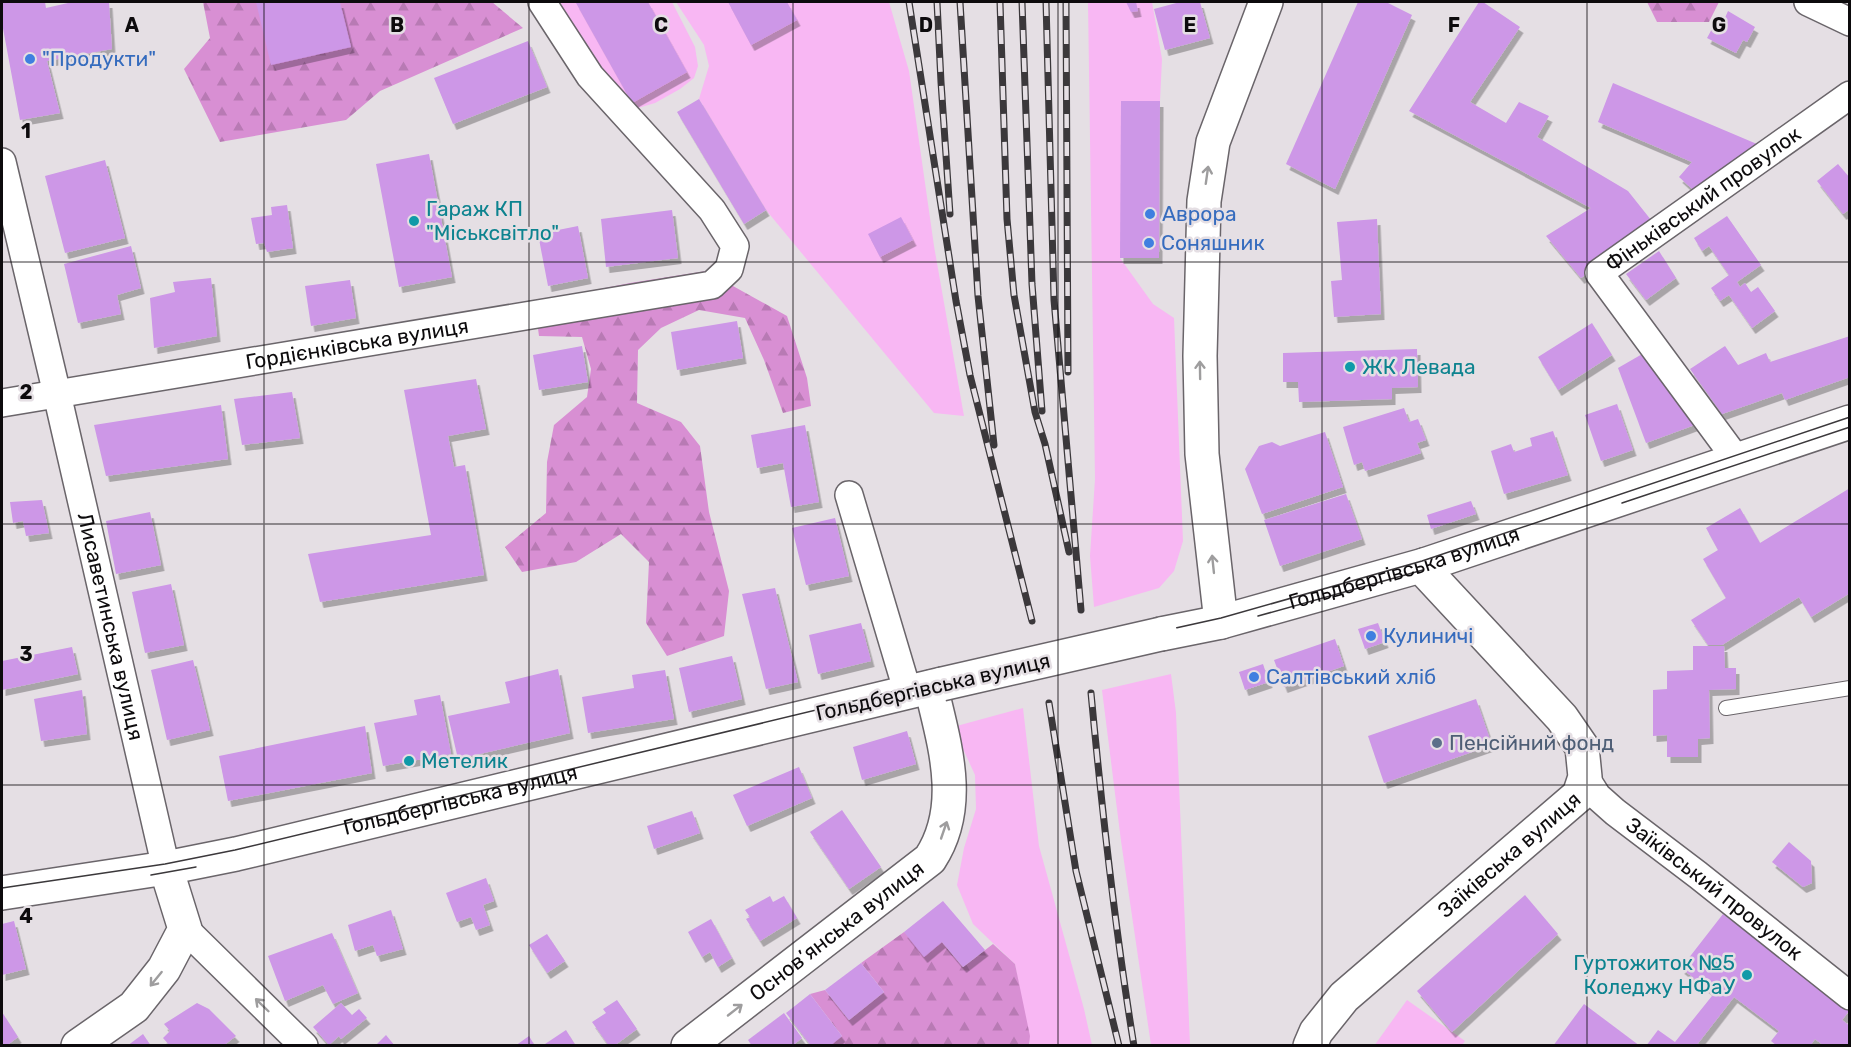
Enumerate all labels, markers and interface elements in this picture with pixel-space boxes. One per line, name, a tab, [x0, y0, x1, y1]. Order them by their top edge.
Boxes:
text: A	[125, 13, 140, 37]
text: B	[390, 13, 404, 37]
text: C	[654, 13, 668, 37]
text: D	[919, 13, 933, 37]
text: E	[1184, 13, 1196, 37]
text: F	[1448, 13, 1460, 37]
text: G	[1712, 13, 1726, 37]
place label: "Продукти"	[42, 46, 156, 71]
marker: "Продукти"	[23, 52, 37, 66]
text: 1	[21, 119, 31, 143]
street label: Фіньківський провулок	[1600, 121, 1805, 277]
one-way arrow	[1202, 165, 1213, 185]
place label: Гараж КП "Міськсвітло"	[426, 196, 559, 245]
place label: Аврора	[1162, 201, 1237, 226]
marker: Аврора	[1143, 207, 1157, 221]
marker: Гараж КП "Міськсвітло"	[407, 214, 421, 228]
place label: Соняшник	[1161, 230, 1265, 255]
marker: Соняшник	[1142, 236, 1156, 250]
street label: Гордієнківська вулиця	[244, 313, 470, 374]
place label: ЖК Левада	[1362, 354, 1476, 379]
one-way arrow	[1194, 360, 1206, 380]
marker: ЖК Левада	[1343, 360, 1357, 374]
text: 2	[20, 380, 33, 404]
street label: Лисаветинська вулиця	[73, 510, 149, 743]
street label: Гольдбергівська вулиця	[1286, 521, 1523, 614]
one-way arrow	[1208, 554, 1219, 574]
place label: Кулиничі	[1383, 623, 1473, 648]
marker: Кулиничі	[1364, 629, 1378, 643]
text: 3	[19, 642, 33, 666]
street label: Гольдбергівська вулиця	[813, 647, 1053, 726]
place label: Салтівський хліб	[1266, 664, 1436, 689]
marker: Салтівський хліб	[1247, 670, 1261, 684]
place label: Пенсійний фонд	[1449, 730, 1614, 755]
marker: Пенсійний фонд	[1430, 736, 1444, 750]
place label: Метелик	[421, 748, 508, 773]
marker: Метелик	[402, 754, 416, 768]
street label: Гольдбергівська вулиця	[341, 759, 580, 840]
street label: Заїківська вулиця	[1433, 786, 1585, 923]
street label: Заїківський провулок	[1621, 812, 1808, 965]
one-way arrow	[940, 821, 951, 840]
street label: Основ’янська вулиця	[744, 855, 929, 1006]
text: 4	[19, 904, 33, 928]
place label: Гуртожиток №5 Коледжу НФаУ	[1573, 950, 1736, 999]
marker: Гуртожиток №5 Коледжу НФаУ	[1740, 968, 1754, 982]
one-way arrow	[149, 971, 162, 987]
one-way arrow	[255, 997, 270, 1012]
one-way arrow	[726, 1003, 742, 1016]

